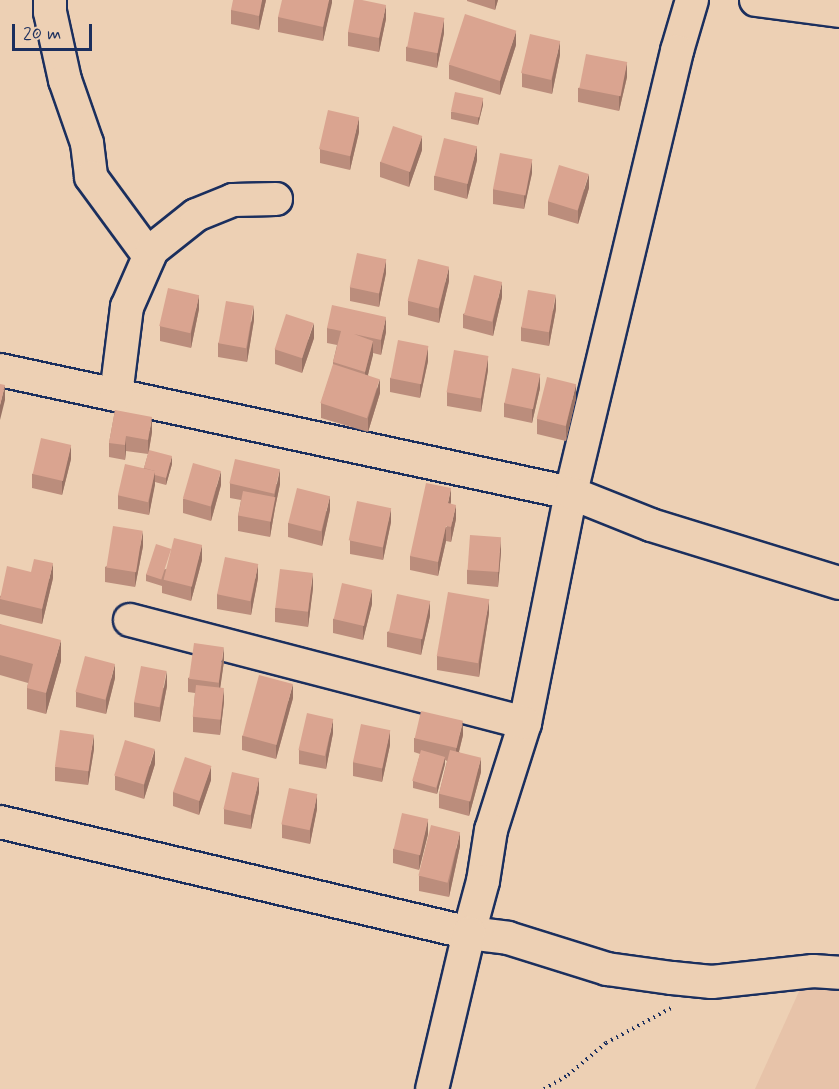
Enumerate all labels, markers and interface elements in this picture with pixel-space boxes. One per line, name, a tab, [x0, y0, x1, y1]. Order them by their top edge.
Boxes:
scale bar	[15, 12, 94, 50]
text: 20 m	[23, 22, 61, 46]

